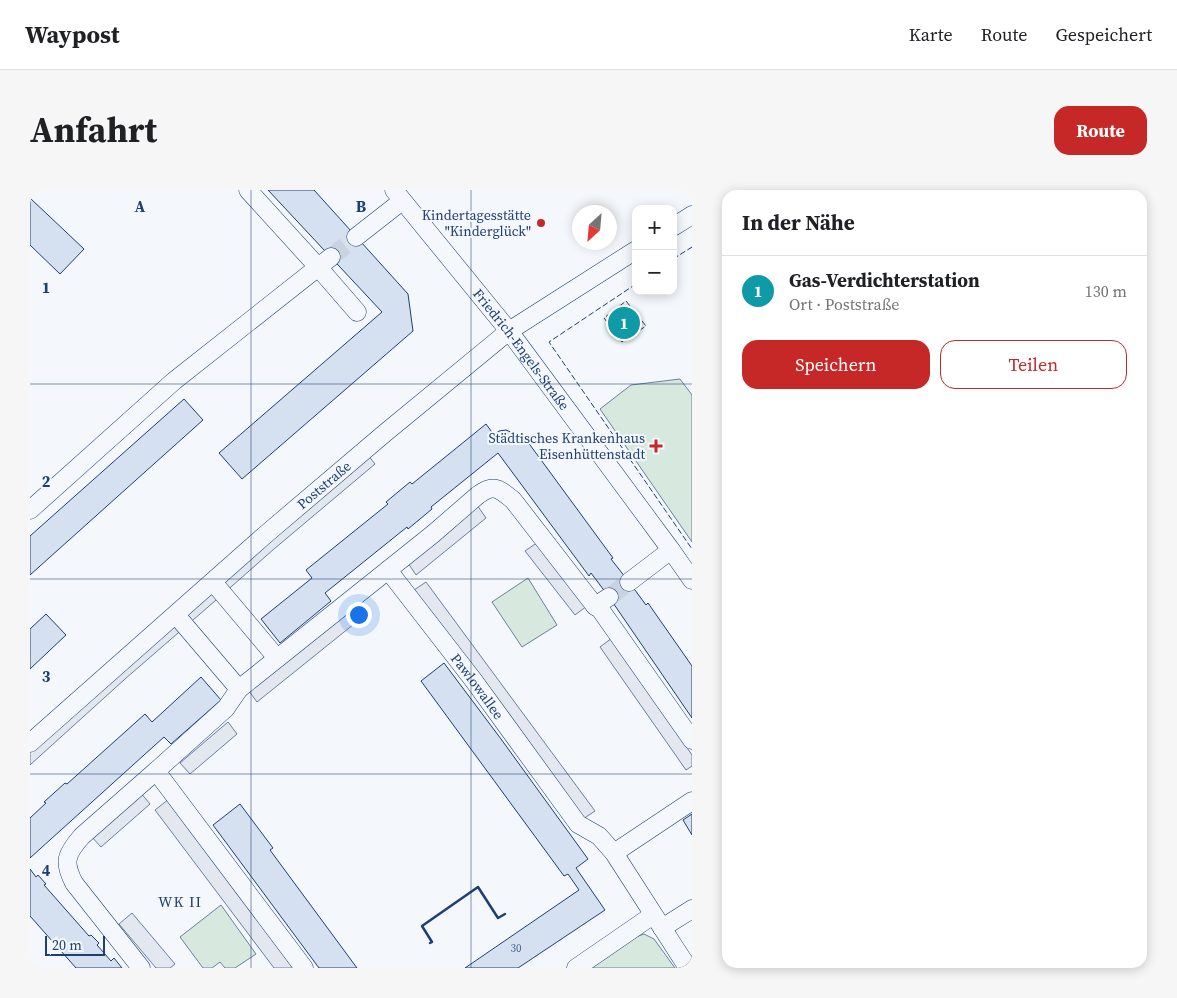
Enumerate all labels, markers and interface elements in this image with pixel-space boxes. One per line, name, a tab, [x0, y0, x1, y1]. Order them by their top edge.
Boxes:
text: Waypost	[25, 18, 120, 51]
text: Karte	[909, 22, 953, 47]
text: Route	[981, 22, 1027, 47]
text: Gespeichert	[1055, 22, 1152, 47]
text: Anfahrt	[30, 106, 157, 154]
button: Route	[1054, 106, 1147, 155]
text: A	[135, 195, 146, 217]
text: B	[356, 195, 367, 217]
place label: Kindertagesstätte "Kinderglück"	[422, 205, 531, 241]
north arrow	[572, 205, 617, 250]
map controls	[632, 205, 677, 295]
button: +	[632, 205, 677, 250]
text: In der Nähe	[742, 208, 855, 237]
marker: Kindertagesstätte "Kinderglück"	[535, 217, 547, 229]
button: −	[632, 250, 677, 295]
text: Gas-Verdichterstation	[789, 267, 980, 293]
text: 1	[42, 276, 50, 298]
text: 1	[754, 280, 762, 302]
text: 130 m	[1085, 280, 1127, 302]
street label: Friedrich-Engels-Straße	[468, 284, 574, 414]
text: Ort · Poststraße	[789, 293, 899, 315]
pin: 1	[608, 304, 640, 342]
button: Speichern	[742, 340, 930, 389]
button: Teilen	[940, 340, 1127, 389]
place label: Städtisches Krankenhaus Eisenhüttenstadt	[489, 428, 645, 464]
marker: Städtisches Krankenhaus Eisenhüttenstadt	[649, 439, 663, 453]
street label: Poststraße	[292, 456, 355, 514]
text: 2	[42, 470, 51, 492]
your location	[346, 602, 372, 628]
street label: Pawlowallee	[446, 649, 509, 723]
text: 3	[42, 665, 51, 687]
text: 4	[42, 859, 51, 881]
district label: WK II	[158, 891, 202, 912]
scale bar	[45, 933, 105, 956]
text: 20 m	[52, 935, 82, 955]
house number: 30	[511, 941, 522, 956]

